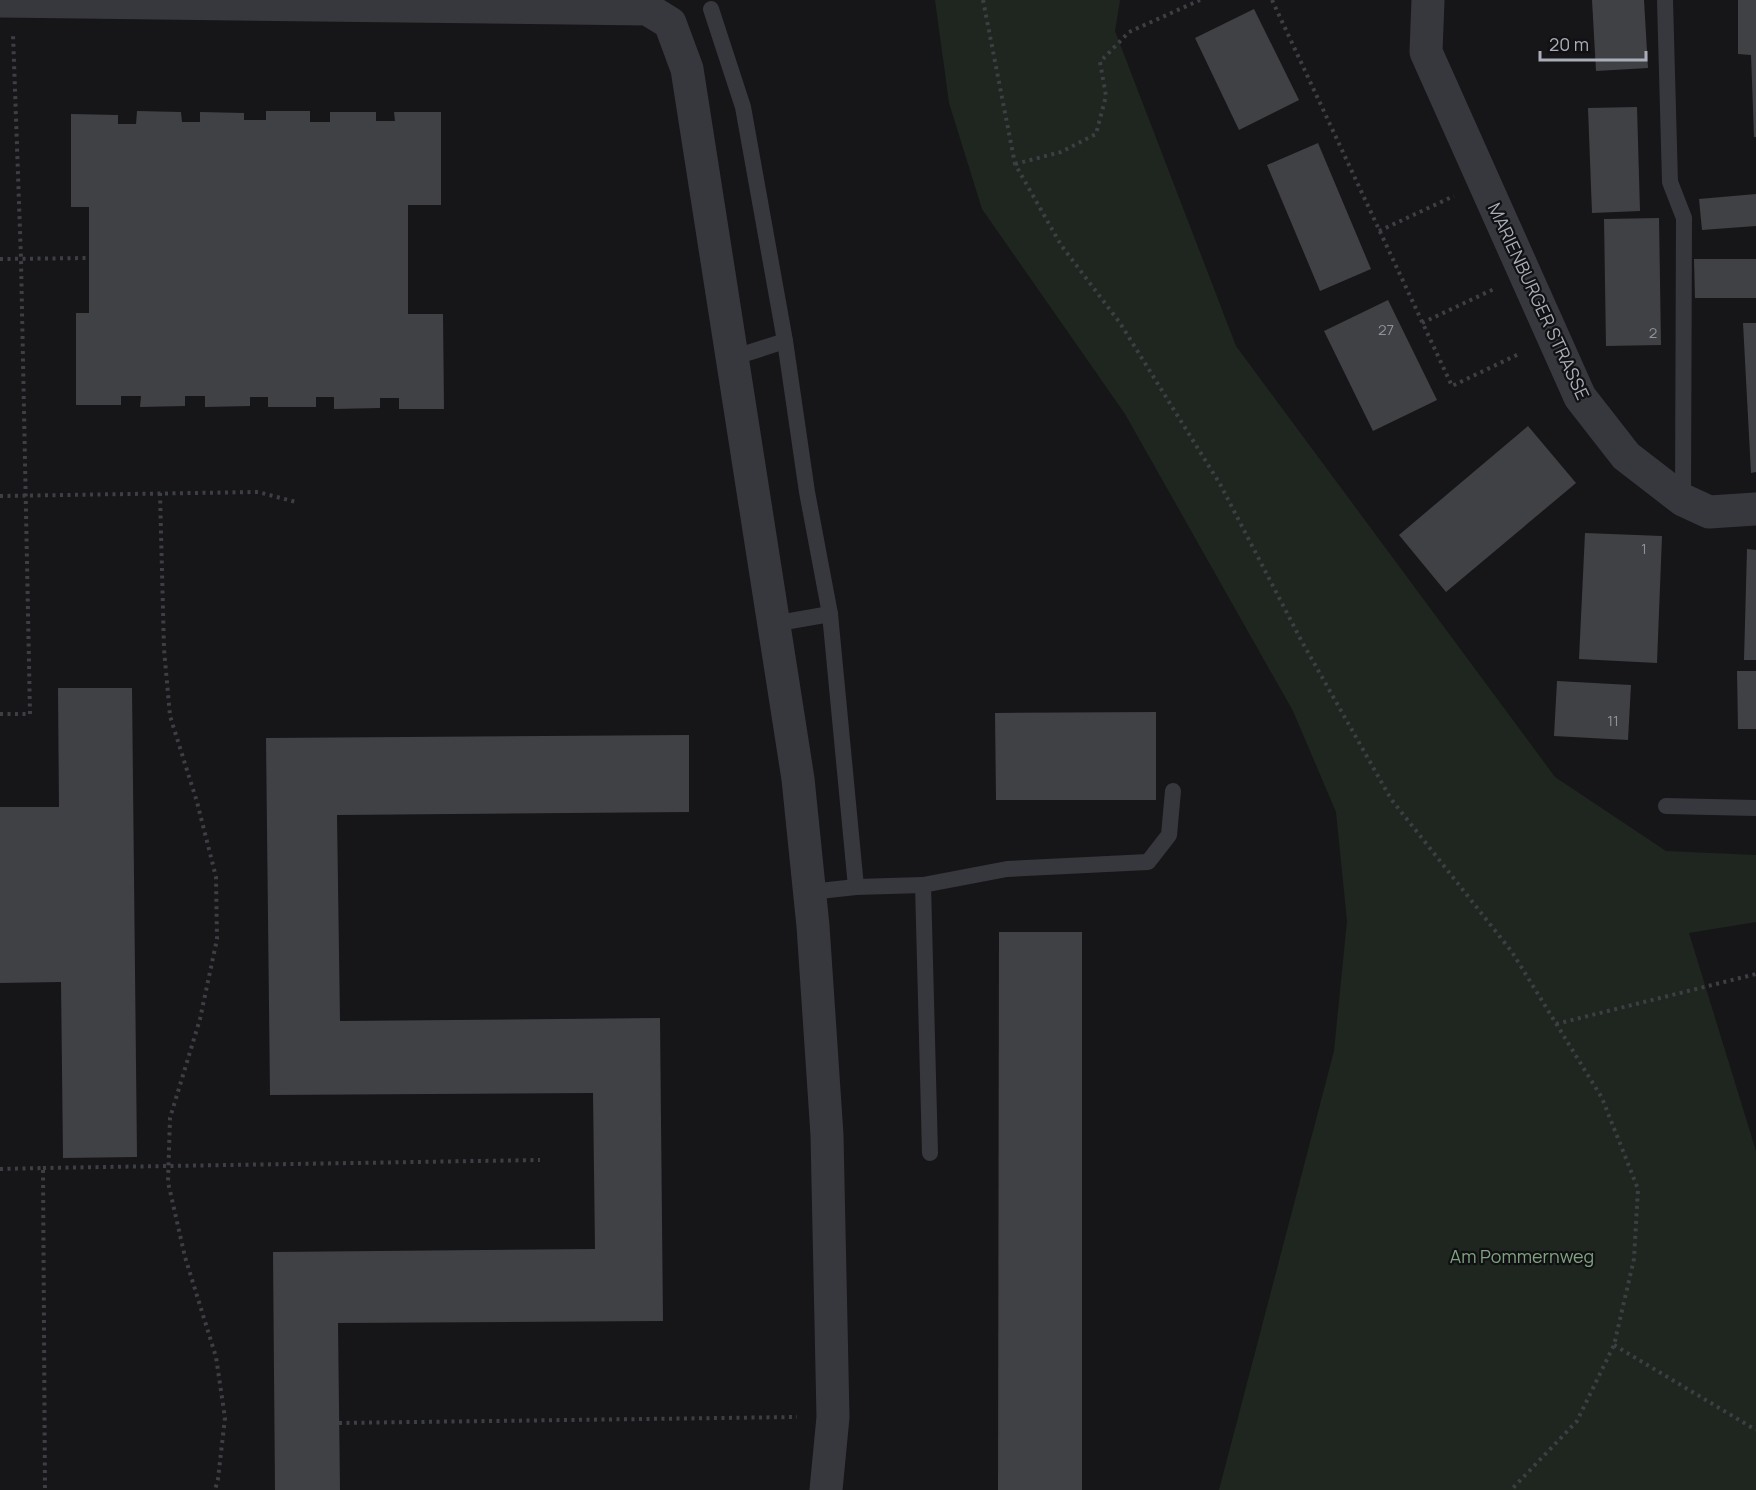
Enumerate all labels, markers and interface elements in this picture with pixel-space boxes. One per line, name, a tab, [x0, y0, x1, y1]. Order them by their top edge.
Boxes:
scale bar	[1540, 24, 1646, 62]
text: 20 m	[1549, 32, 1589, 56]
street label: MARIENBURGER STRASSE	[1483, 199, 1595, 403]
house number: 27	[1378, 319, 1394, 340]
house number: 2	[1649, 322, 1657, 343]
house number: 1	[1641, 538, 1647, 559]
house number: 11	[1607, 710, 1619, 731]
park label: Am Pommernweg	[1450, 1244, 1594, 1268]

